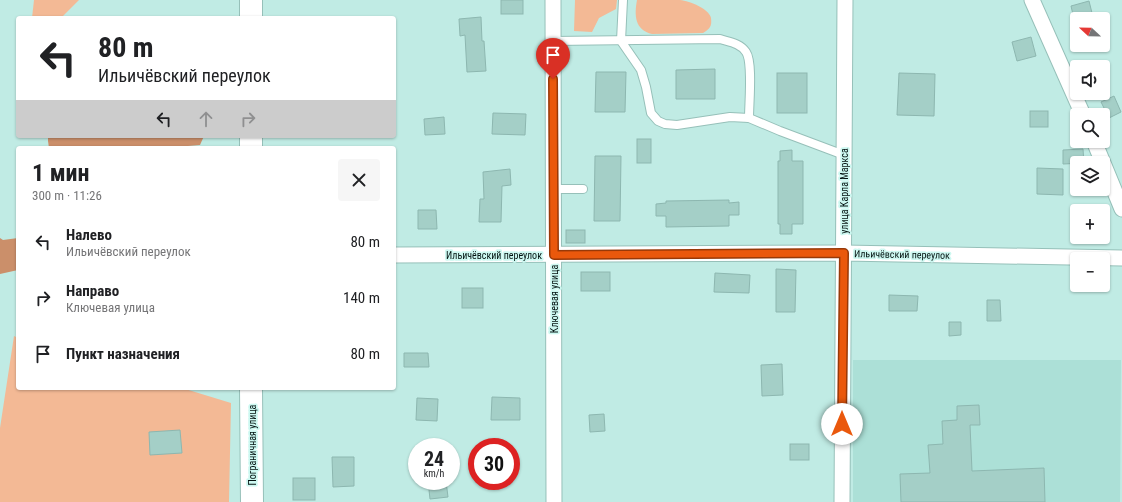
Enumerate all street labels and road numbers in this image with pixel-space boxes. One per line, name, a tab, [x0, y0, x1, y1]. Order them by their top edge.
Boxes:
street label: улица Карла Маркса	[839, 148, 850, 234]
street label: Ильичёвский переулок	[854, 248, 950, 261]
street label: Ильичёвский переулок	[446, 250, 542, 261]
street label: Ключевая улица	[549, 265, 560, 333]
street label: Пограничная улица	[247, 404, 258, 485]

